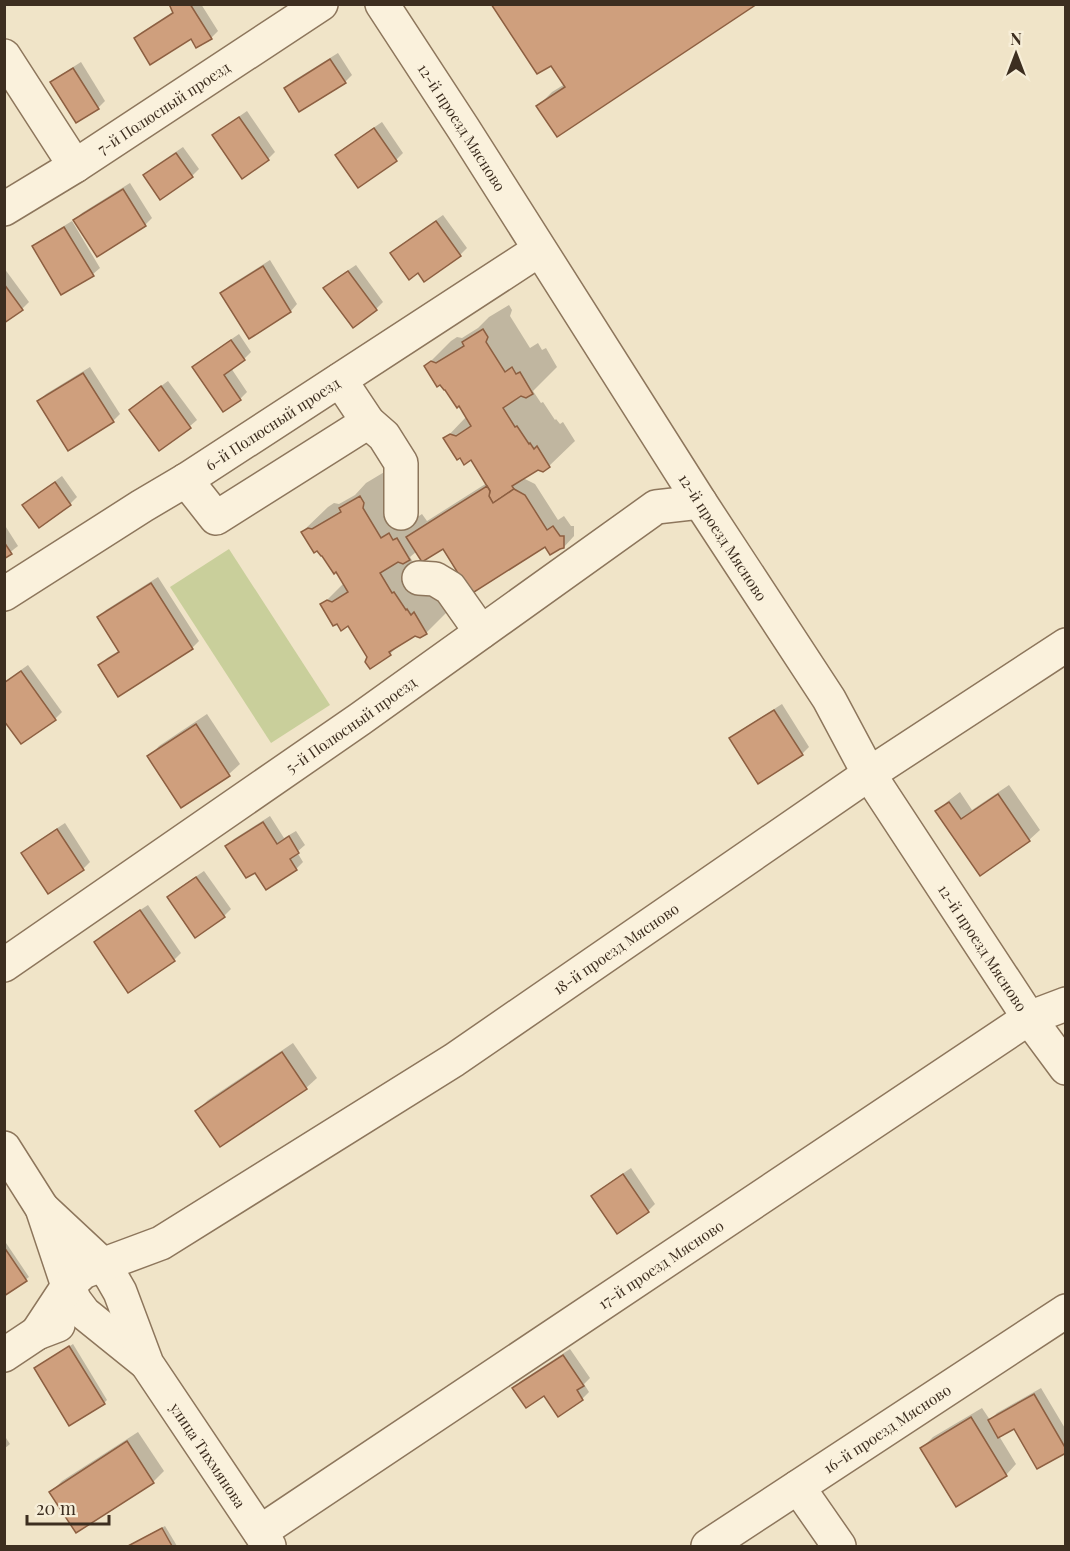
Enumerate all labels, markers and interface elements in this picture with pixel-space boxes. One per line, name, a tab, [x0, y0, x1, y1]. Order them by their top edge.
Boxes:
north arrow	[986, 24, 1046, 84]
text: N	[1010, 28, 1022, 49]
street label: 7-й Полюсный проезд	[93, 57, 234, 159]
street label: 12-й проезд Мясново	[414, 60, 510, 195]
street label: 6-й Полюсный проезд	[201, 372, 344, 475]
street label: 12-й проезд Мясново	[674, 470, 772, 605]
street label: 5-й Полюсный проезд	[282, 672, 420, 777]
street label: 12-й проезд Мясново	[934, 880, 1032, 1015]
street label: 18-й проезд Мясново	[549, 898, 683, 999]
street label: 17-й проезд Мясново	[594, 1215, 727, 1313]
street label: 16-й проезд Мясново	[819, 1379, 955, 1478]
street label: улица Тихмянова	[165, 1398, 251, 1512]
scale bar	[27, 1488, 110, 1526]
text: 20 m	[36, 1496, 76, 1520]

